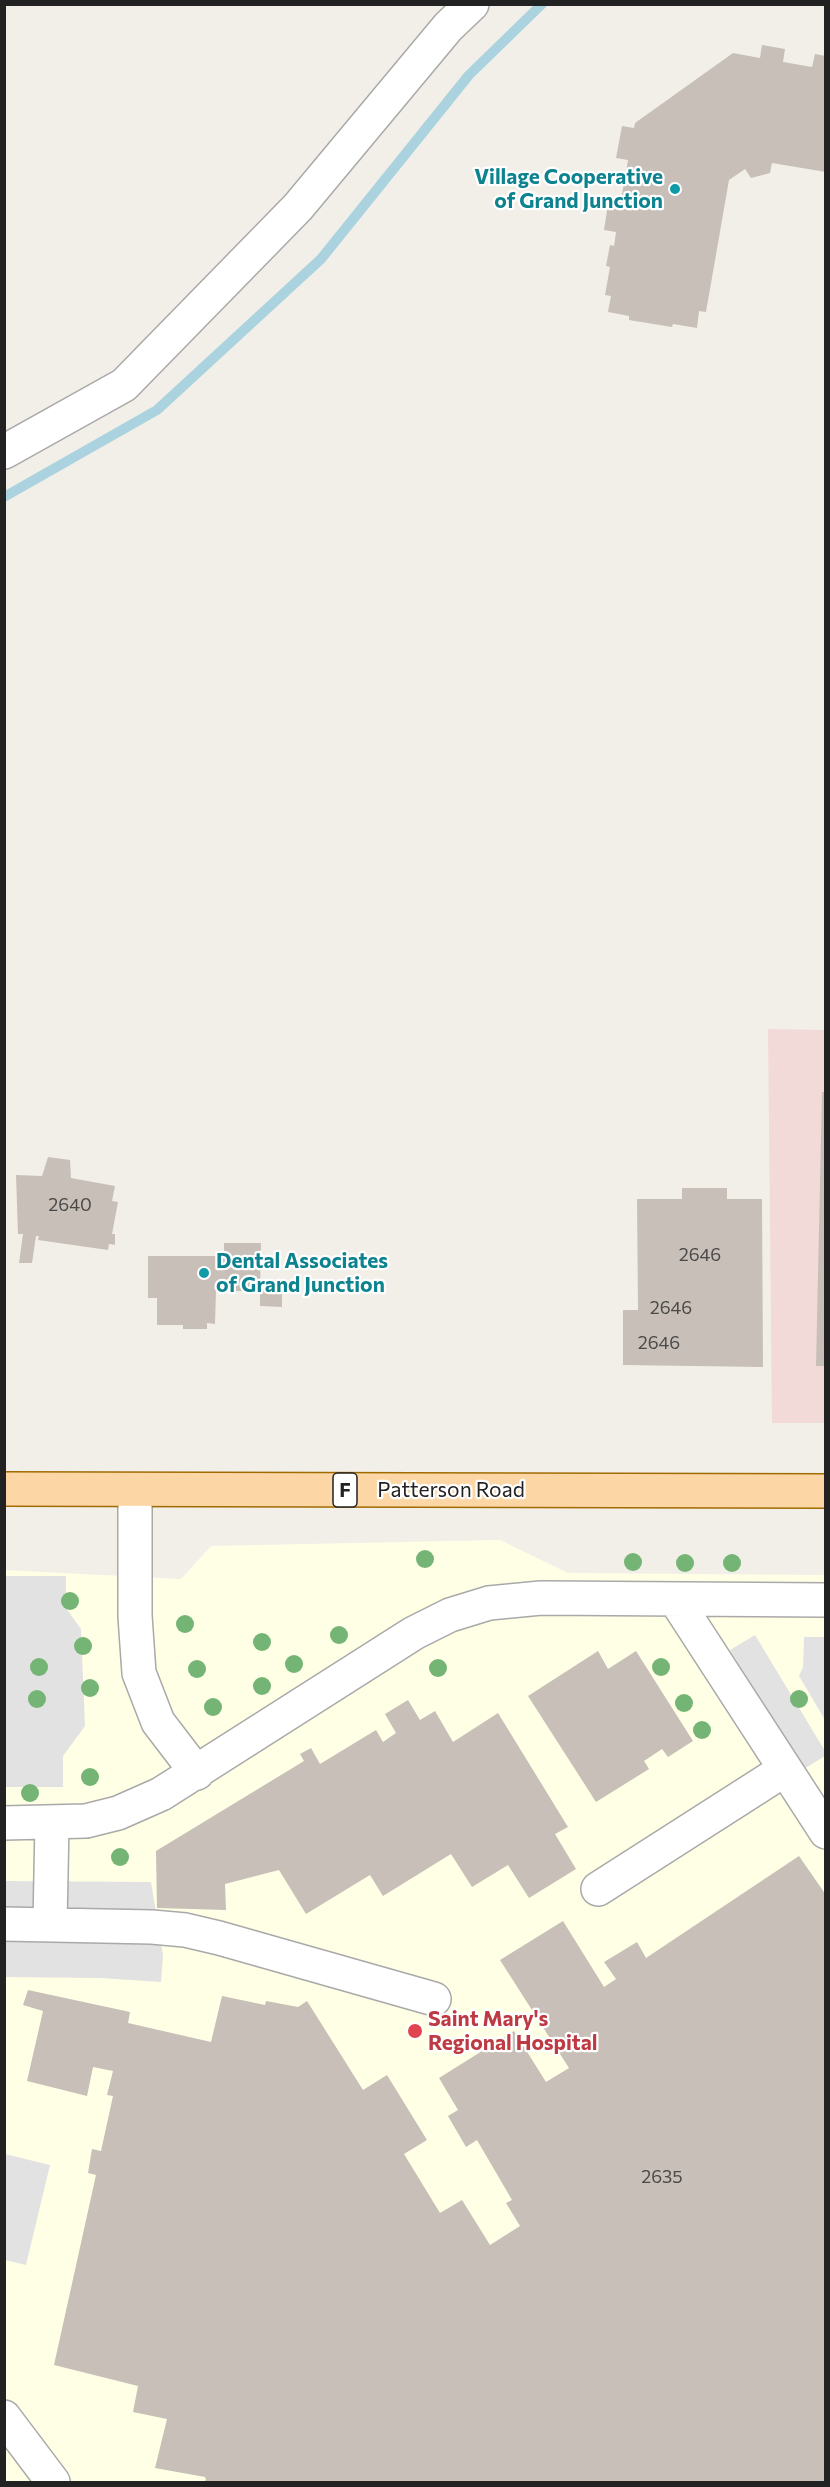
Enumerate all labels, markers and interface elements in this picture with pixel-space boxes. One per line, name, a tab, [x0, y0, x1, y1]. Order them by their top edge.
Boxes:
place label: Village Cooperative of Grand Junction	[474, 164, 663, 214]
marker: Village Cooperative of Grand Junction	[668, 182, 682, 196]
house number: 2640	[48, 1194, 92, 1216]
house number: 2646	[679, 1244, 721, 1266]
place label: Dental Associates of Grand Junction	[216, 1248, 388, 1298]
marker: Dental Associates of Grand Junction	[197, 1266, 211, 1280]
house number: 2646	[650, 1297, 692, 1319]
house number: 2646	[638, 1332, 680, 1354]
road number: F	[333, 1473, 357, 1507]
street label: Patterson Road	[377, 1477, 525, 1503]
place label: Saint Mary's Regional Hospital	[428, 2006, 598, 2056]
marker: Saint Mary's Regional Hospital	[406, 2022, 424, 2040]
house number: 2635	[641, 2166, 683, 2188]

